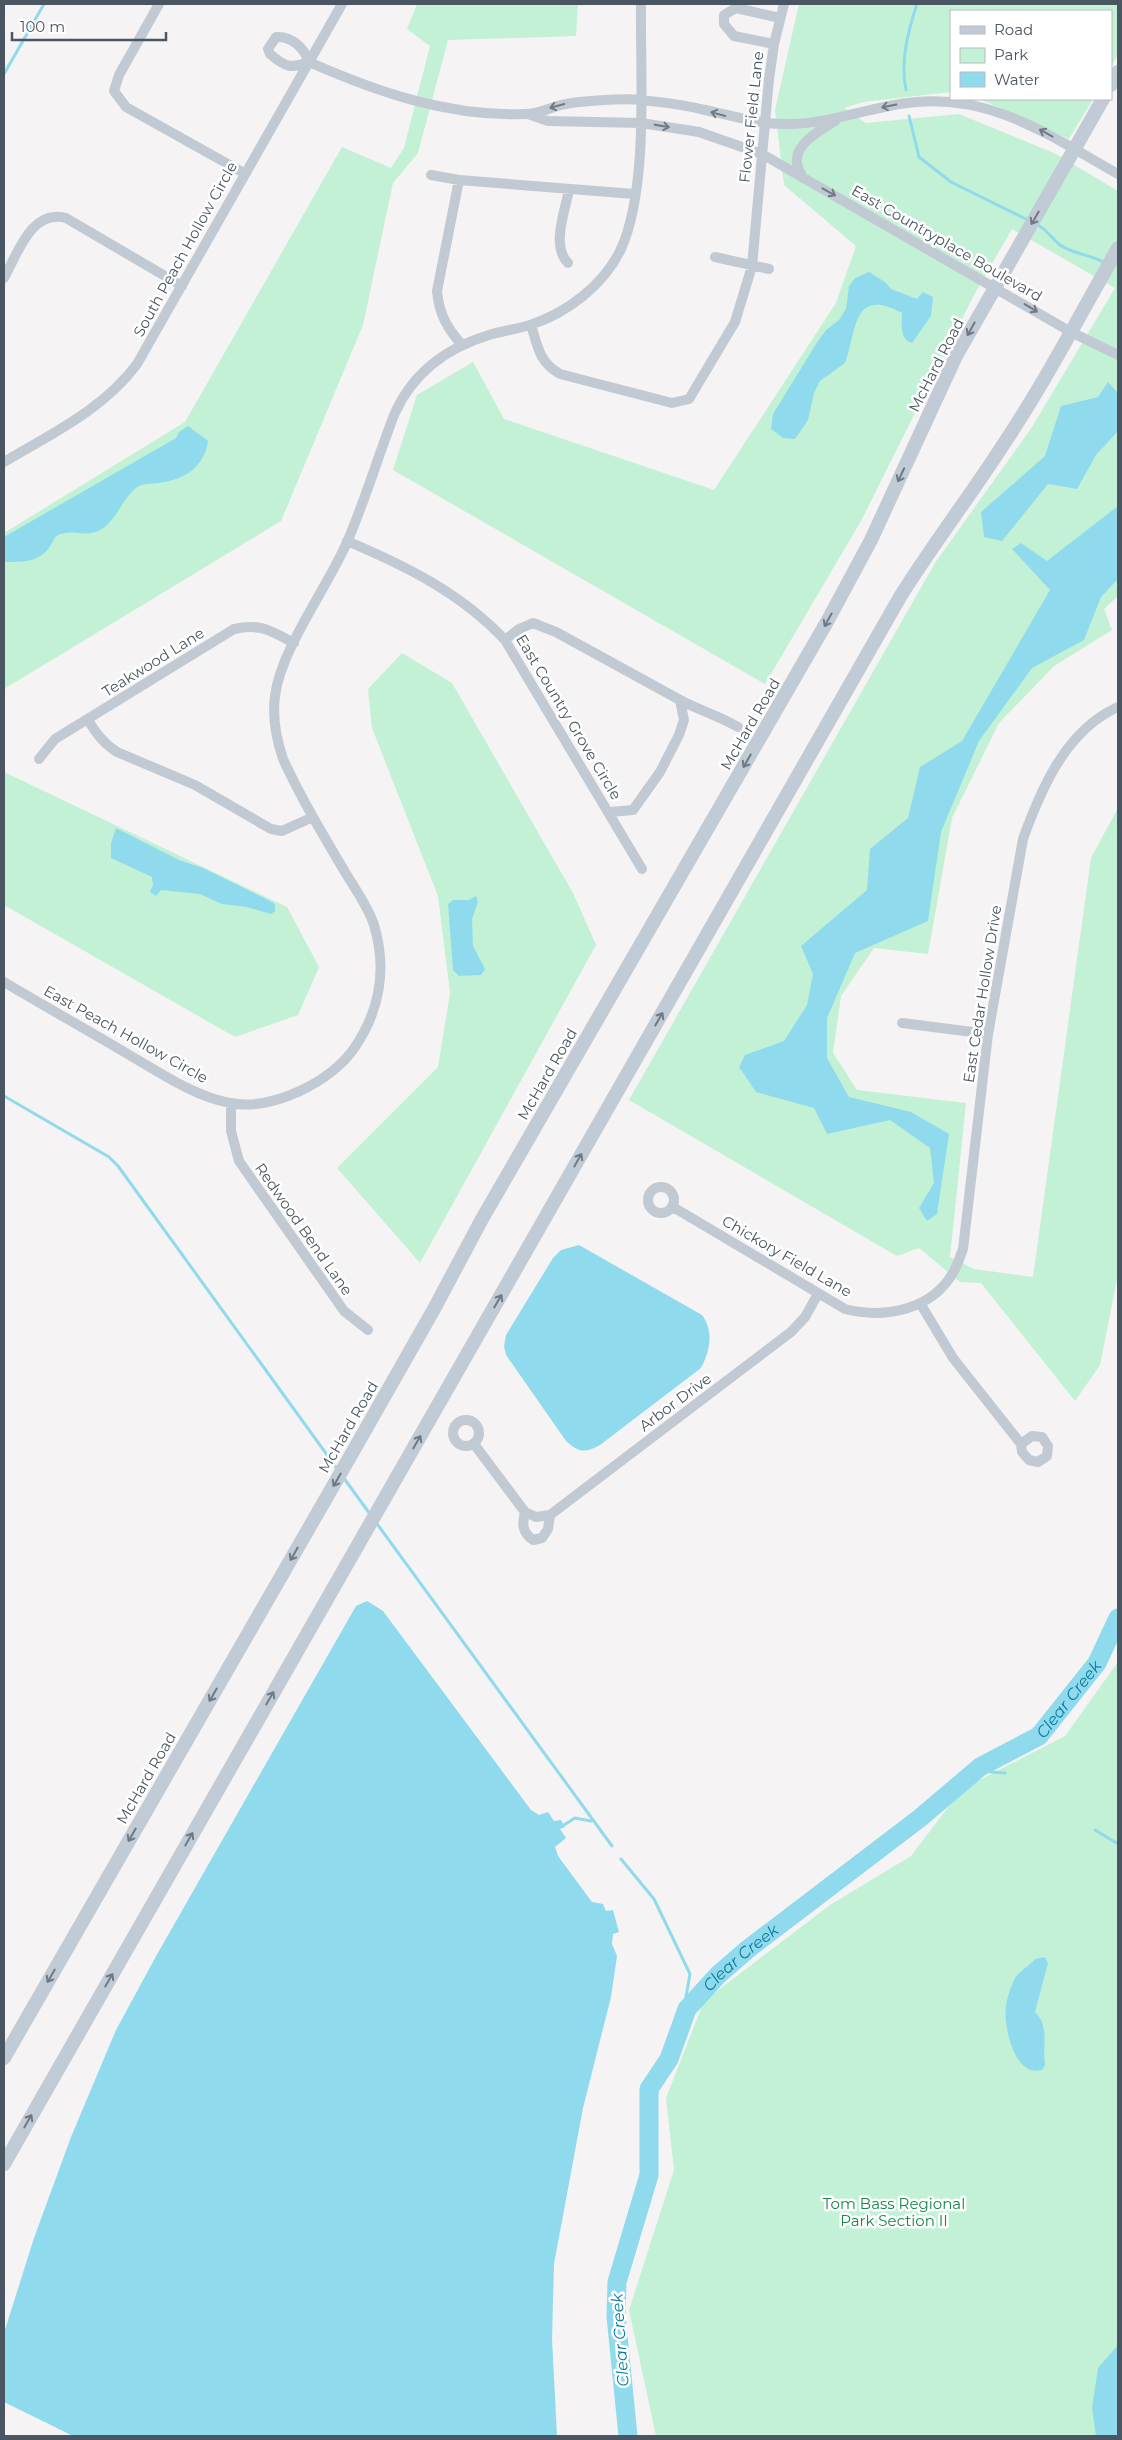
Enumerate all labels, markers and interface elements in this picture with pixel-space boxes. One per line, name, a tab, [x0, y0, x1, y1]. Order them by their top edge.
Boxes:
scale bar	[12, 10, 166, 42]
legend	[950, 10, 1112, 100]
text: 100 m	[20, 17, 65, 36]
text: Road	[994, 20, 1033, 39]
text: Park	[994, 45, 1028, 64]
street label: Flower Field Lane	[735, 50, 767, 184]
text: Water	[994, 70, 1040, 89]
one-way arrow	[550, 102, 566, 111]
one-way arrow	[882, 102, 898, 112]
one-way arrow	[710, 108, 726, 118]
one-way arrow	[654, 122, 670, 132]
one-way arrow	[1039, 127, 1053, 137]
street label: South Peach Hollow Circle	[129, 158, 241, 340]
street label: East Countryplace Boulevard	[848, 181, 1046, 305]
one-way arrow	[821, 188, 836, 197]
one-way arrow	[1029, 211, 1039, 225]
one-way arrow	[1023, 303, 1037, 313]
street label: McHard Road	[904, 315, 968, 415]
one-way arrow	[966, 321, 976, 336]
one-way arrow	[895, 467, 905, 482]
one-way arrow	[823, 613, 833, 628]
street label: Teakwood Lane	[98, 623, 208, 701]
street label: East Country Grove Circle	[512, 631, 626, 803]
street label: McHard Road	[716, 675, 784, 773]
one-way arrow	[741, 754, 751, 768]
street label: East Cedar Hollow Drive	[959, 904, 1005, 1084]
street label: East Peach Hollow Circle	[41, 981, 211, 1087]
one-way arrow	[654, 1011, 664, 1026]
street label: McHard Road	[513, 1025, 581, 1123]
one-way arrow	[574, 1153, 584, 1167]
street label: Redwood Bend Lane	[251, 1159, 357, 1299]
street label: Chickory Field Lane	[719, 1211, 855, 1301]
one-way arrow	[493, 1294, 503, 1308]
street label: Arbor Drive	[635, 1369, 715, 1435]
street label: McHard Road	[314, 1378, 382, 1476]
one-way arrow	[412, 1434, 422, 1449]
one-way arrow	[331, 1472, 341, 1486]
one-way arrow	[289, 1546, 299, 1560]
water label: Clear Creek	[1032, 1655, 1106, 1742]
one-way arrow	[208, 1687, 218, 1702]
one-way arrow	[265, 1691, 275, 1706]
street label: McHard Road	[112, 1729, 180, 1827]
one-way arrow	[127, 1828, 137, 1843]
one-way arrow	[185, 1833, 195, 1847]
water label: Clear Creek	[699, 1919, 783, 1995]
one-way arrow	[45, 1969, 55, 1983]
one-way arrow	[104, 1974, 114, 1988]
one-way arrow	[23, 2114, 33, 2129]
park label: Tom Bass Regional Park Section II	[823, 2194, 965, 2230]
water label: Clear Creek	[607, 2291, 633, 2387]

